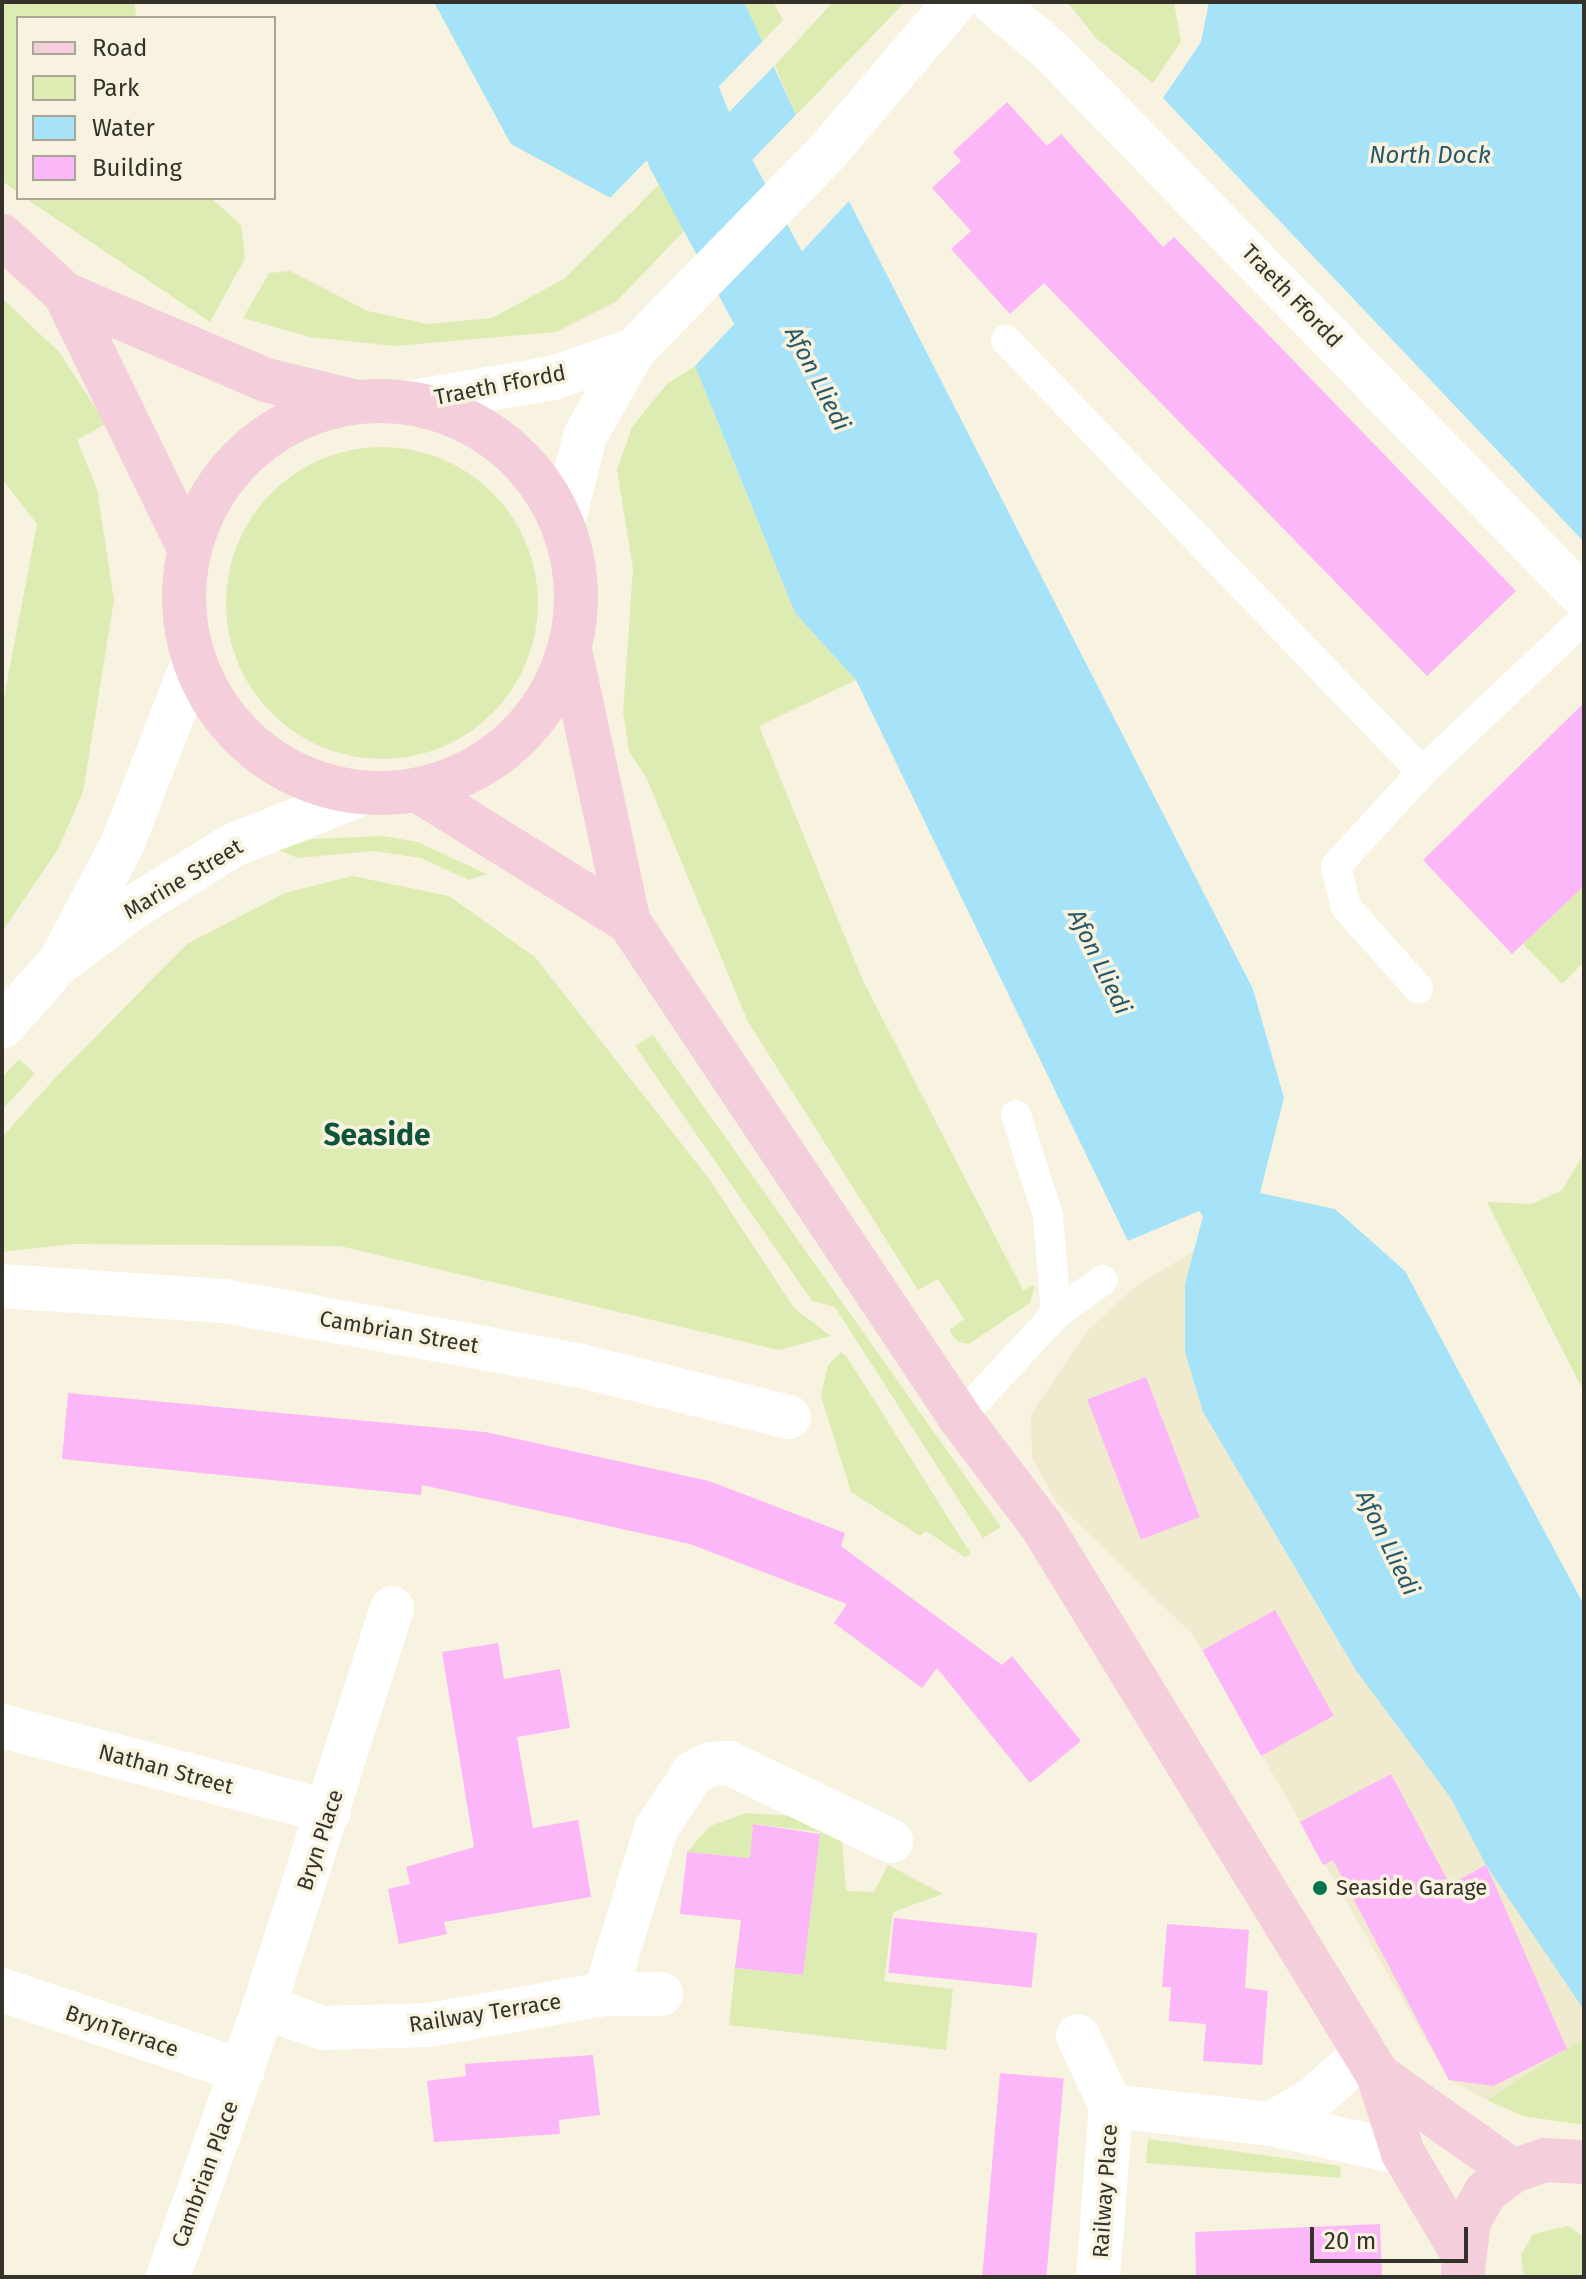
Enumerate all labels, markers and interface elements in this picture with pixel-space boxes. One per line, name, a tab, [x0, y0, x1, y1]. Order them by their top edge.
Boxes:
legend	[16, 16, 276, 200]
text: Road	[92, 34, 147, 62]
text: Park	[92, 74, 139, 102]
text: Water	[92, 114, 155, 142]
water label: North Dock	[1369, 142, 1491, 170]
text: Building	[92, 154, 182, 182]
street label: Traeth Ffordd	[1236, 239, 1348, 353]
water label: Afon Lliedi	[778, 322, 856, 436]
street label: Traeth Ffordd	[432, 359, 568, 411]
street label: Marine Street	[119, 833, 247, 925]
water label: Afon Lliedi	[1061, 905, 1137, 1019]
district label: Seaside	[323, 1117, 431, 1153]
street label: Cambrian Street	[317, 1305, 481, 1359]
water label: Afon Lliedi	[1349, 1486, 1425, 1600]
street label: Nathan Street	[96, 1738, 236, 1800]
street label: Bryn Place	[291, 1786, 349, 1894]
place label: Seaside Garage	[1336, 1875, 1487, 1901]
marker: Seaside Garage	[1311, 1879, 1329, 1897]
street label: Railway Terrace	[407, 1988, 563, 2038]
street label: BrynTerrace	[62, 1999, 182, 2063]
street label: Cambrian Place	[166, 2097, 244, 2251]
street label: Railway Place	[1087, 2123, 1123, 2259]
scale bar	[1314, 2211, 1472, 2261]
text: 20 m	[1324, 2227, 1376, 2255]

